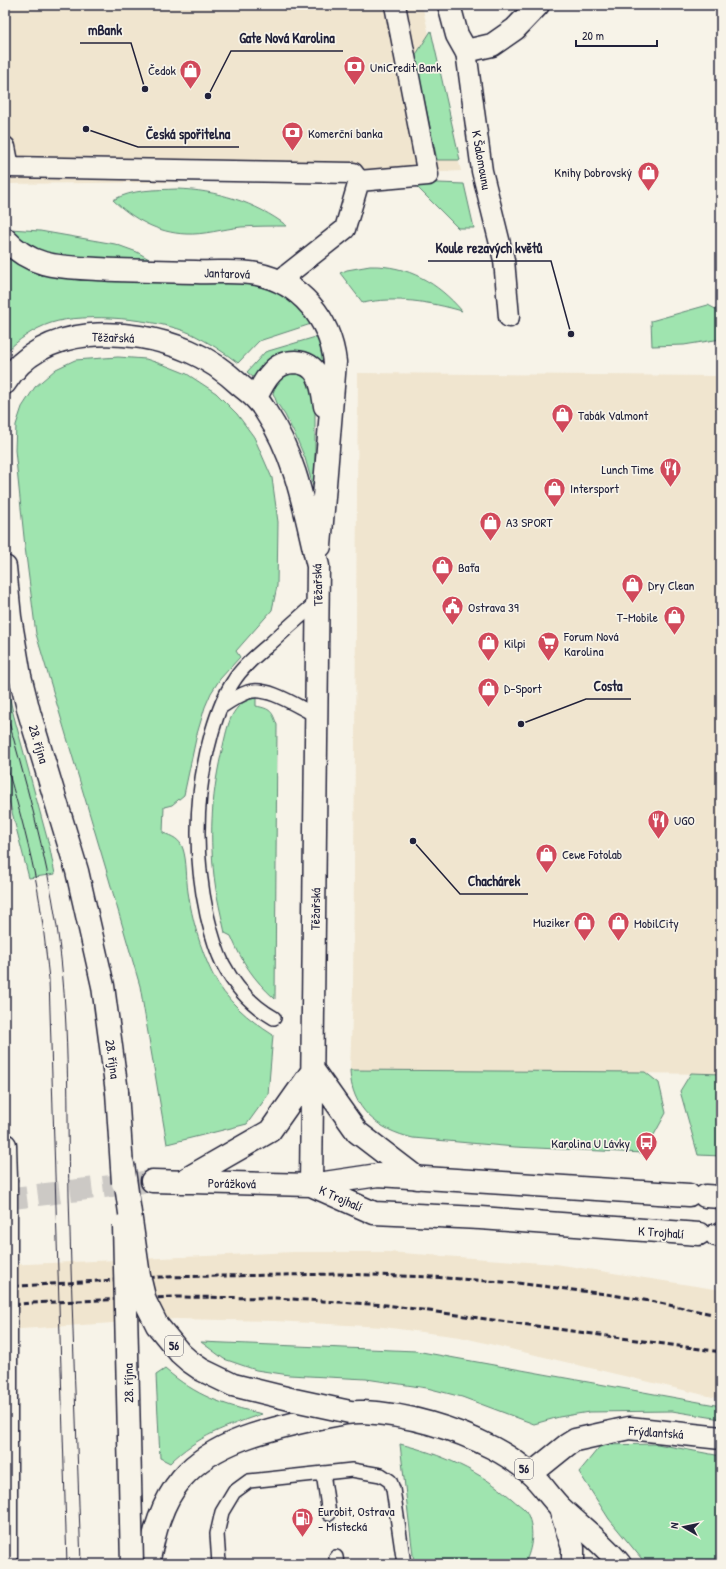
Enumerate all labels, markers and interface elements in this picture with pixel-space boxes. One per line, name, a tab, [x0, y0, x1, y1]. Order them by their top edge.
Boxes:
callout: mBank	[80, 17, 131, 43]
text: mBank	[88, 20, 122, 39]
scale bar	[576, 22, 657, 48]
callout: Gate Nová Karolina	[231, 25, 343, 51]
text: 20 m	[582, 27, 604, 44]
text: Gate Nová Karolina	[239, 28, 335, 47]
bank icon: UniCredit Bank	[342, 54, 368, 87]
shop icon: Čedok	[178, 57, 204, 90]
place label: UniCredit Bank	[370, 58, 442, 76]
place label: Čedok	[148, 61, 177, 79]
bank icon: Komerční banka	[279, 120, 305, 153]
callout: Česká spořitelna	[138, 121, 239, 147]
text: Česká spořitelna	[146, 124, 231, 145]
place label: Komerční banka	[308, 124, 383, 142]
street label: K Šalomounu	[468, 129, 496, 191]
shop icon: Knihy Dobrovský	[635, 159, 661, 192]
place label: Knihy Dobrovský	[554, 163, 632, 181]
callout: Koule rezavých květů	[428, 235, 551, 261]
text: Koule rezavých květů	[436, 238, 543, 259]
street label: Jantarová	[204, 263, 250, 283]
street label: Těžařská	[91, 327, 135, 347]
shop icon: Tabák Valmont	[550, 402, 576, 435]
place label: Tabák Valmont	[578, 406, 649, 424]
restaurant icon: Lunch Time	[657, 456, 683, 489]
place label: Lunch Time	[602, 460, 654, 478]
shop icon: Intersport	[541, 475, 567, 508]
place label: Intersport	[570, 479, 619, 497]
shop icon: A3 SPORT	[477, 509, 503, 542]
place label: A3 SPORT	[506, 513, 554, 531]
shop icon: Baťa	[429, 554, 455, 587]
place label: Baťa	[458, 558, 479, 576]
street label: Těžařská	[307, 563, 327, 607]
shop icon: Dry Clean	[619, 572, 645, 605]
place label: Dry Clean	[648, 576, 695, 594]
public building icon: Ostrava 39	[440, 594, 466, 627]
place label: Ostrava 39	[468, 598, 519, 616]
shop icon: T-Mobile	[661, 604, 687, 637]
place label: T-Mobile	[617, 608, 658, 626]
place label: Forum Nová Karolina	[563, 627, 619, 660]
shop icon: Kilpi	[476, 630, 502, 663]
supermarket icon: Forum Nová Karolina	[536, 630, 562, 663]
place label: Kilpi	[504, 634, 526, 652]
callout: Costa	[586, 673, 631, 699]
shop icon: D-Sport	[475, 675, 501, 708]
text: Costa	[593, 676, 623, 695]
place label: D-Sport	[504, 679, 542, 697]
street label: 28. října	[25, 723, 53, 765]
restaurant icon: UGO	[645, 807, 671, 840]
place label: UGO	[674, 811, 695, 829]
shop icon: Cewe Fotolab	[534, 841, 560, 874]
place label: Cewe Fotolab	[562, 845, 622, 863]
callout: Chachárek	[460, 868, 528, 894]
text: Chachárek	[468, 871, 520, 890]
street label: Těžařská	[306, 888, 324, 930]
shop icon: Muziker	[572, 909, 598, 942]
shop icon: MobilCity	[606, 910, 632, 943]
place label: Muziker	[533, 913, 570, 931]
place label: MobilCity	[634, 914, 679, 932]
street label: 28. října	[101, 1038, 125, 1080]
bus stop icon: Karolina U Lávky	[633, 1130, 659, 1163]
place label: Karolina U Lávky	[551, 1134, 630, 1152]
street label: Porážková	[208, 1174, 256, 1192]
street label: K Trojhalí	[316, 1180, 366, 1216]
street label: K Trojhalí	[637, 1221, 685, 1243]
road number: 56	[165, 1336, 183, 1356]
street label: 28. října	[119, 1363, 137, 1403]
street label: Frýdlantská	[627, 1421, 684, 1443]
road number: 56	[515, 1459, 533, 1479]
place label: Eurobit, Ostrava - Místecká	[318, 1502, 395, 1535]
fuel station icon: Eurobit, Ostrava - Místecká	[289, 1505, 315, 1538]
north arrow	[664, 1507, 704, 1547]
text: N	[667, 1521, 682, 1529]

